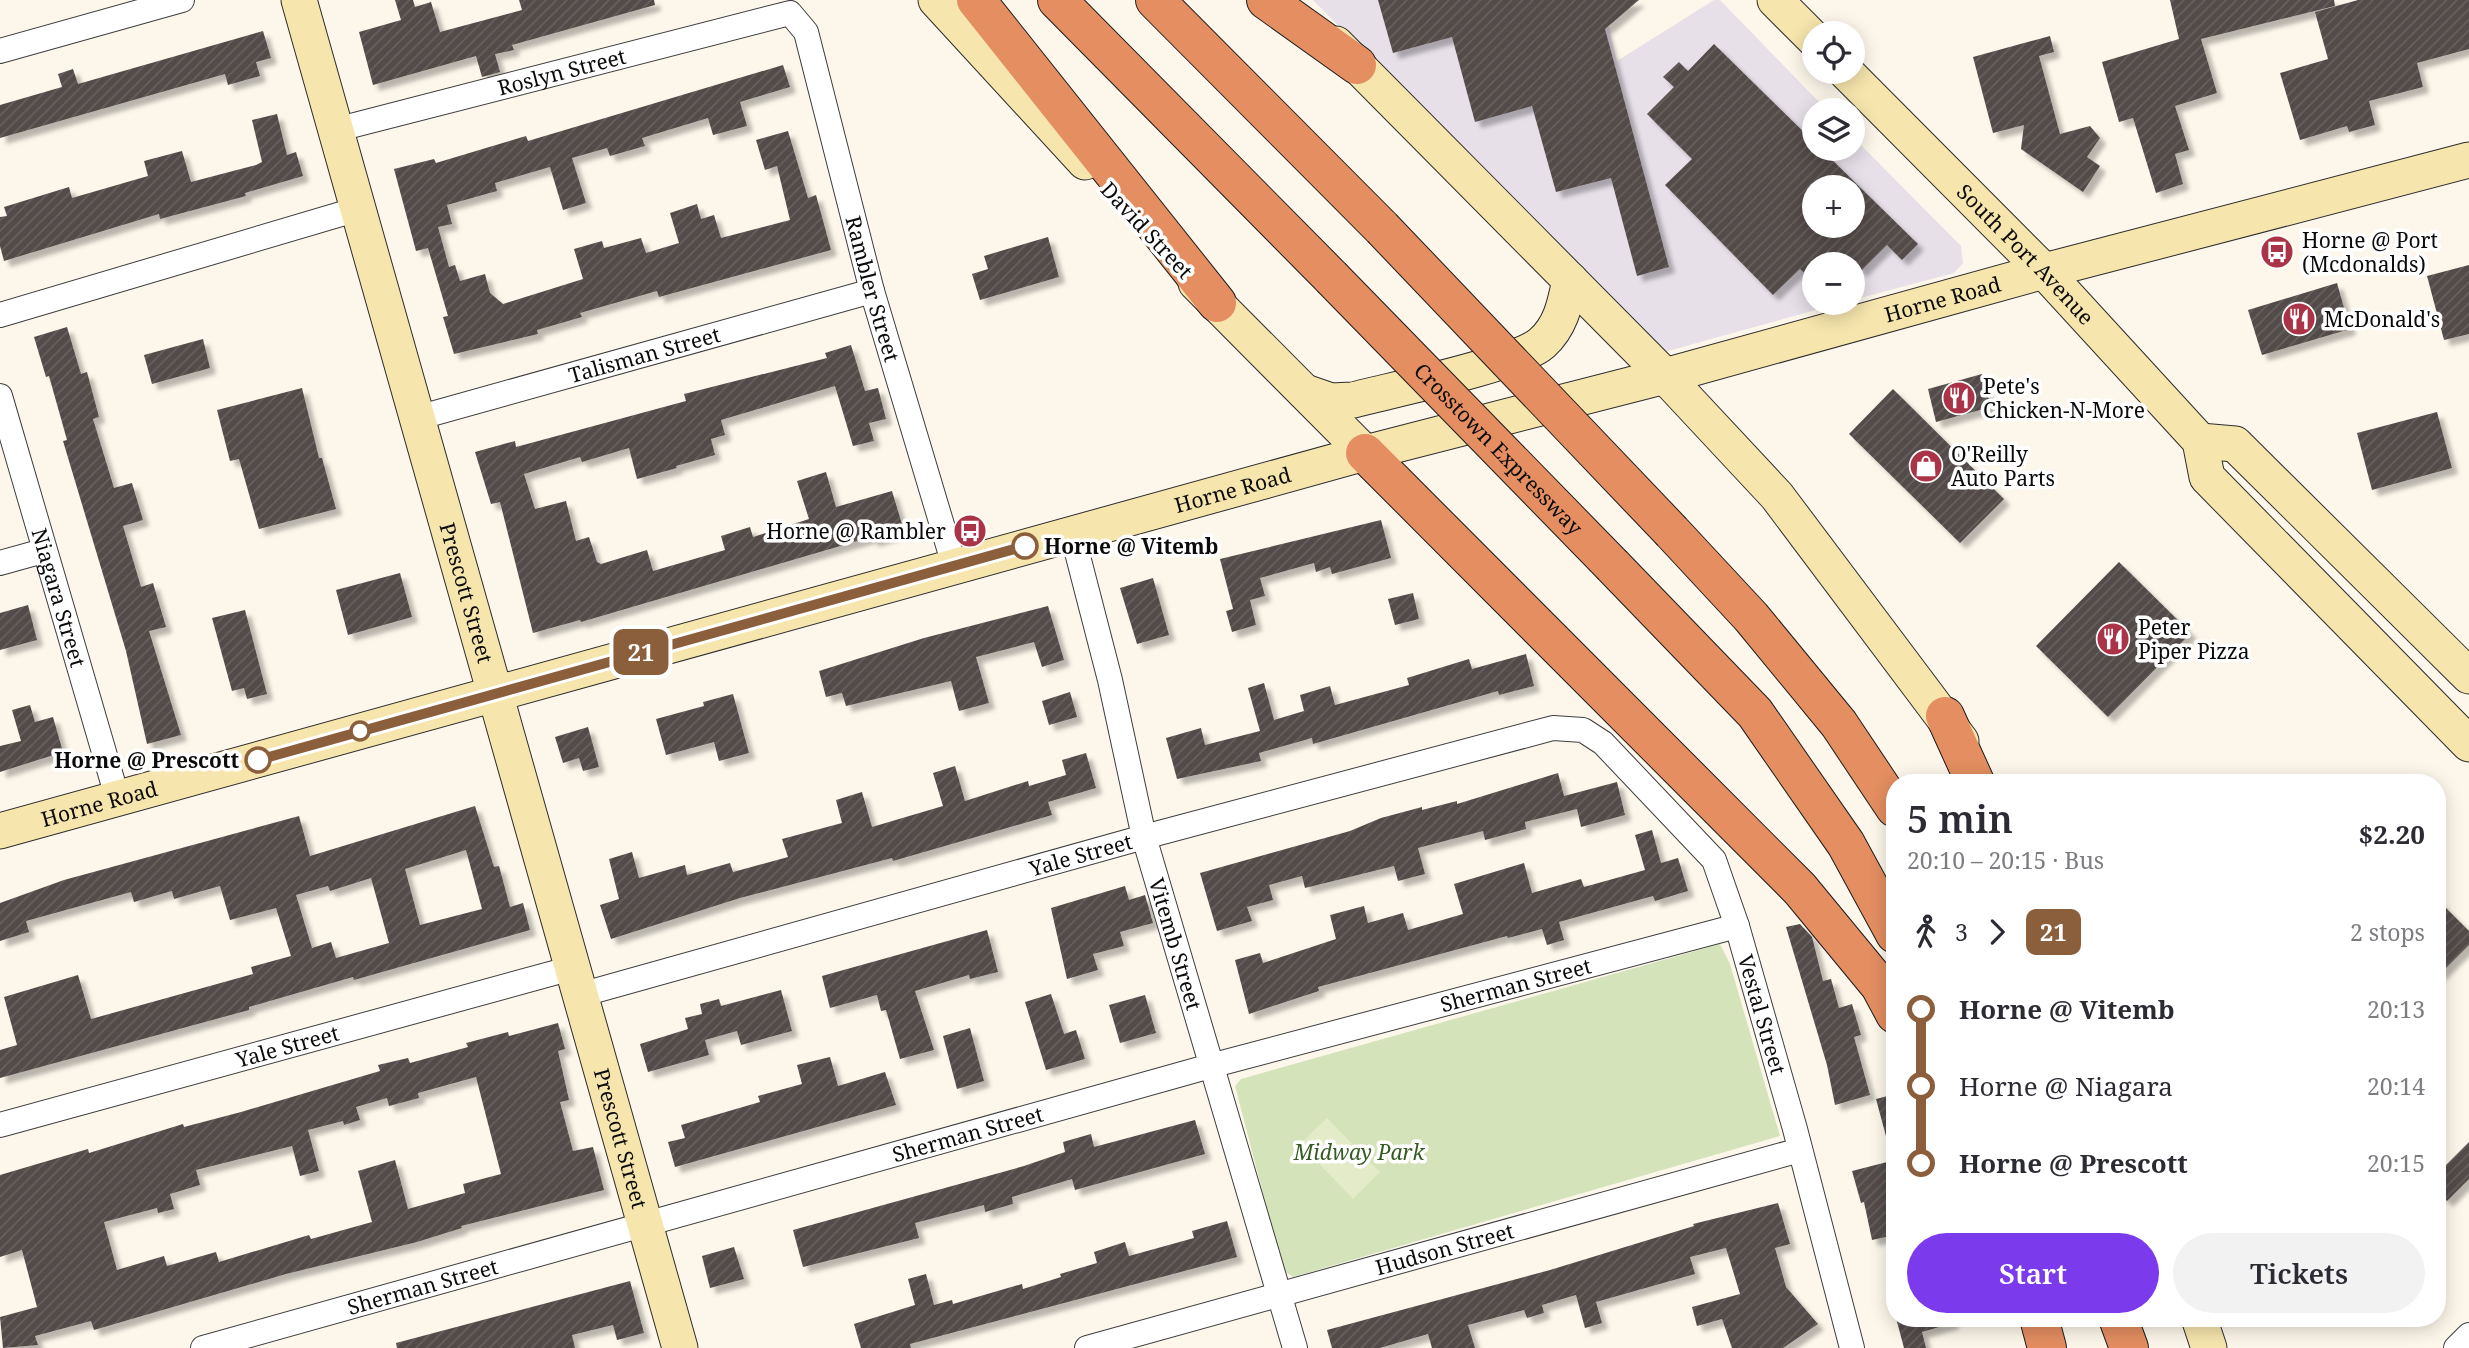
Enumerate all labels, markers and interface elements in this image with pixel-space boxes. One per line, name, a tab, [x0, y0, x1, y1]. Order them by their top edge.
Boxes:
map controls	[1802, 21, 1865, 315]
button: locate	[1802, 21, 1865, 84]
street label: Roslyn Street	[494, 42, 629, 102]
button: layers	[1802, 98, 1865, 161]
button: +	[1802, 175, 1865, 238]
street label: David Street	[1095, 176, 1199, 284]
street label: South Port Avenue	[1951, 178, 2100, 331]
street label: Rambler Street	[839, 213, 906, 365]
place label: Horne @ Port (Mcdonalds)	[2302, 226, 2438, 278]
bus stop icon: Horne @ Port (Mcdonalds)	[2258, 233, 2296, 271]
button: −	[1802, 252, 1865, 315]
street label: Horne Road	[1881, 270, 2004, 329]
restaurant icon: McDonald's	[2280, 300, 2318, 338]
place label: McDonald's	[2324, 305, 2440, 333]
street label: Talisman Street	[565, 320, 723, 389]
street label: Crosstown Expressway	[1408, 357, 1589, 541]
place label: Pete's Chicken-N-More	[1983, 372, 2145, 424]
restaurant icon: Pete's Chicken-N-More	[1940, 379, 1978, 417]
place label: O'Reilly Auto Parts	[1951, 440, 2055, 492]
shop icon: O'Reilly Auto Parts	[1907, 447, 1945, 485]
street label: Horne Road	[1171, 460, 1294, 519]
bus stop icon: Horne @ Rambler	[951, 512, 989, 550]
place label: Horne @ Rambler	[766, 517, 946, 545]
street label: Prescott Street	[433, 519, 500, 666]
street label: Niagara Street	[25, 525, 92, 670]
place label: Horne @ Vitemb	[1044, 532, 1218, 560]
marker: Horne @ Vitemb	[1012, 533, 1038, 559]
place label: Peter Piper Pizza	[2138, 613, 2250, 665]
restaurant icon: Peter Piper Pizza	[2094, 620, 2132, 658]
line badge: 21	[610, 629, 672, 675]
text: 21	[627, 635, 655, 668]
unlabelled marker	[350, 721, 370, 741]
place label: Horne @ Prescott	[54, 746, 239, 774]
marker: Horne @ Prescott	[245, 747, 271, 773]
street label: Horne Road	[38, 774, 161, 833]
text: 5 min	[1907, 792, 2013, 844]
text: $2.20	[2359, 816, 2425, 852]
street label: Yale Street	[1025, 827, 1135, 883]
text: 20:10 – 20:15 · Bus	[1907, 844, 2104, 876]
street label: Vitemb Street	[1143, 875, 1208, 1013]
icon: walk	[1907, 913, 1945, 951]
icon: forward	[1978, 913, 2016, 951]
text: 21	[2040, 915, 2067, 948]
text: 3	[1955, 916, 1968, 948]
text: 2 stops	[2350, 916, 2425, 948]
street label: Sherman Street	[1437, 951, 1594, 1018]
street label: Vestal Street	[1732, 951, 1793, 1078]
text: Horne @ Vitemb	[1959, 991, 2175, 1027]
text: 20:13	[2367, 993, 2425, 1025]
street label: Yale Street	[232, 1019, 342, 1074]
street label: Prescott Street	[588, 1065, 654, 1212]
text: Horne @ Niagara	[1959, 1068, 2173, 1104]
text: 20:14	[2367, 1070, 2425, 1102]
street label: Sherman Street	[889, 1100, 1046, 1168]
park label: Midway Park	[1293, 1138, 1425, 1166]
text: Horne @ Prescott	[1959, 1145, 2188, 1181]
text: 20:15	[2367, 1147, 2425, 1179]
street label: Hudson Street	[1372, 1216, 1517, 1281]
button: Start	[1907, 1233, 2159, 1313]
button: Tickets	[2173, 1233, 2425, 1313]
street label: Sherman Street	[344, 1252, 501, 1321]

